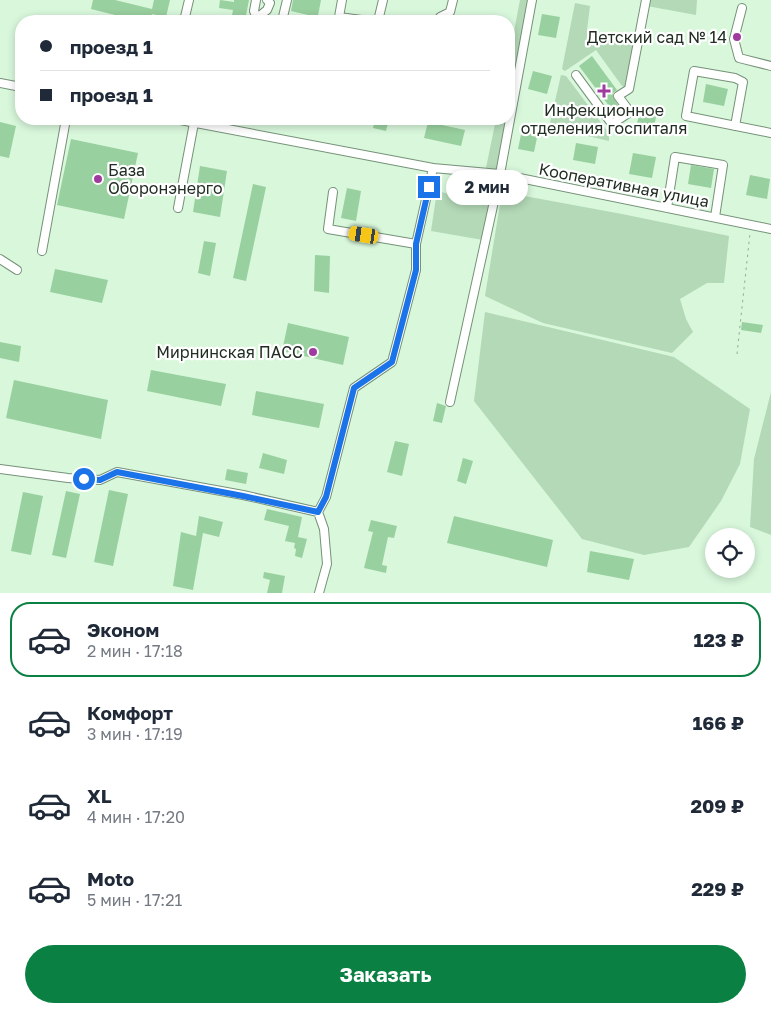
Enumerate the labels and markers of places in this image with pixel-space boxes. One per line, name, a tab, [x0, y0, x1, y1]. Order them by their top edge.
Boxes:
place label: Детский сад № 14	[587, 27, 727, 47]
marker: Детский сад № 14	[731, 31, 743, 43]
marker: Инфекционное отделения госпиталя	[597, 84, 611, 98]
place label: Инфекционное отделения госпиталя	[521, 100, 687, 138]
place label: База Оборонэнерго	[108, 160, 223, 198]
marker: База Оборонэнерго	[92, 173, 104, 185]
place label: Мирнинская ПАСС	[156, 342, 303, 362]
marker: Мирнинская ПАСС	[307, 346, 319, 358]

